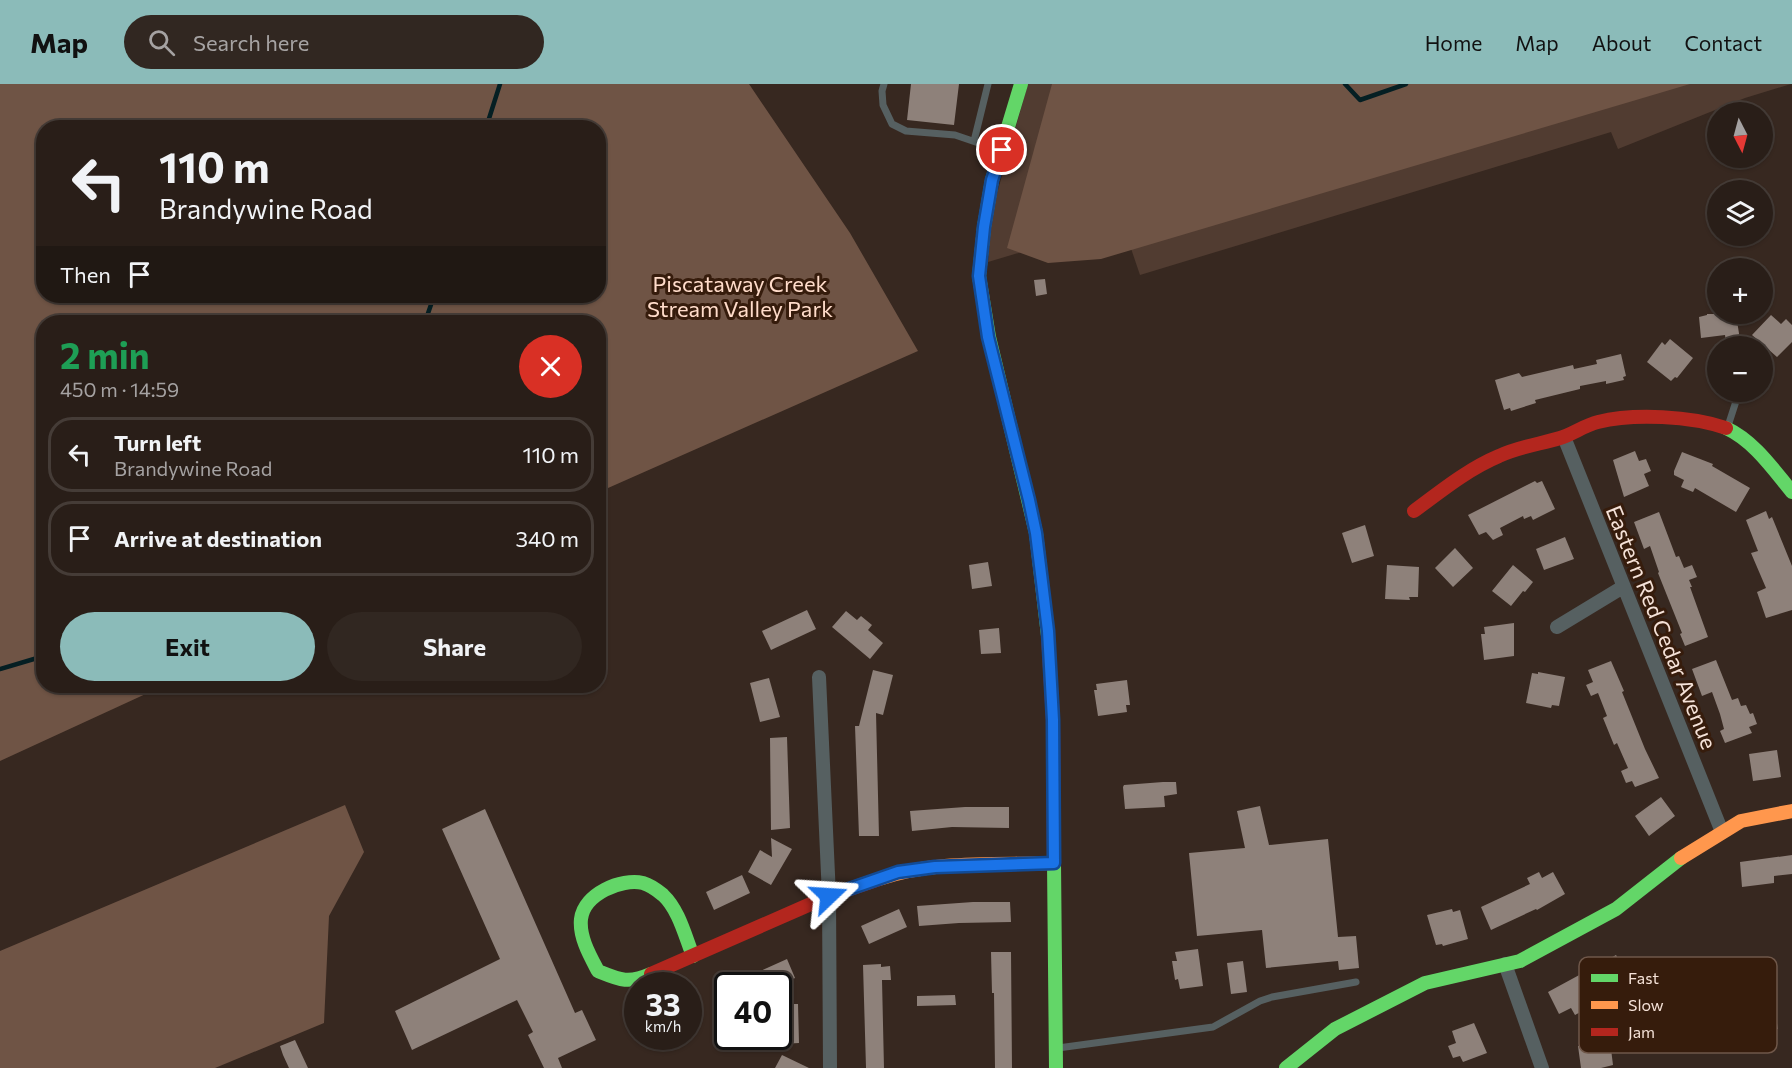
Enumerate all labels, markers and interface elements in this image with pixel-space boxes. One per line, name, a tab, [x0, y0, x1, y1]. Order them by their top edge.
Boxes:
search box	[124, 15, 544, 69]
text: Map	[30, 25, 88, 59]
icon: search	[145, 26, 178, 59]
text: Search here	[193, 29, 309, 56]
text: Home	[1425, 30, 1482, 55]
text: Map	[1515, 30, 1559, 55]
text: About	[1592, 30, 1651, 55]
text: Contact	[1684, 30, 1762, 55]
north arrow	[1707, 102, 1773, 168]
map controls	[1707, 102, 1773, 402]
pin	[976, 124, 1027, 175]
icon: arrive	[985, 133, 1018, 166]
text: 110 m	[159, 140, 270, 192]
icon: left	[60, 144, 138, 222]
button: layers	[1707, 180, 1773, 246]
text: Brandywine Road	[159, 192, 373, 225]
icon: arrive	[123, 258, 156, 291]
button: +	[1707, 258, 1773, 324]
text: Then	[60, 261, 111, 288]
park label: Piscataway Creek Stream Valley Park	[647, 270, 833, 322]
text: 2 min	[60, 332, 150, 376]
button: close	[519, 335, 582, 398]
button: −	[1707, 336, 1773, 402]
text: 450 m · 14:59	[60, 377, 179, 401]
text: Turn left	[114, 429, 201, 456]
icon: left	[63, 438, 96, 471]
text: 110 m	[522, 441, 579, 468]
text: Brandywine Road	[114, 456, 272, 480]
street label: Eastern Red Cedar Avenue	[1601, 501, 1723, 753]
icon: arrive	[63, 522, 96, 555]
text: Arrive at destination	[114, 525, 322, 552]
text: 340 m	[515, 525, 579, 552]
button: Exit	[60, 612, 315, 681]
button: Share	[327, 612, 582, 681]
position arrow	[797, 864, 861, 928]
legend	[1579, 957, 1777, 1053]
text: Fast	[1628, 968, 1659, 987]
speed limit sign: 40	[714, 972, 792, 1050]
text: 33	[646, 985, 680, 1022]
text: Slow	[1628, 995, 1664, 1014]
text: km/h	[645, 1017, 681, 1035]
text: Jam	[1628, 1022, 1655, 1041]

